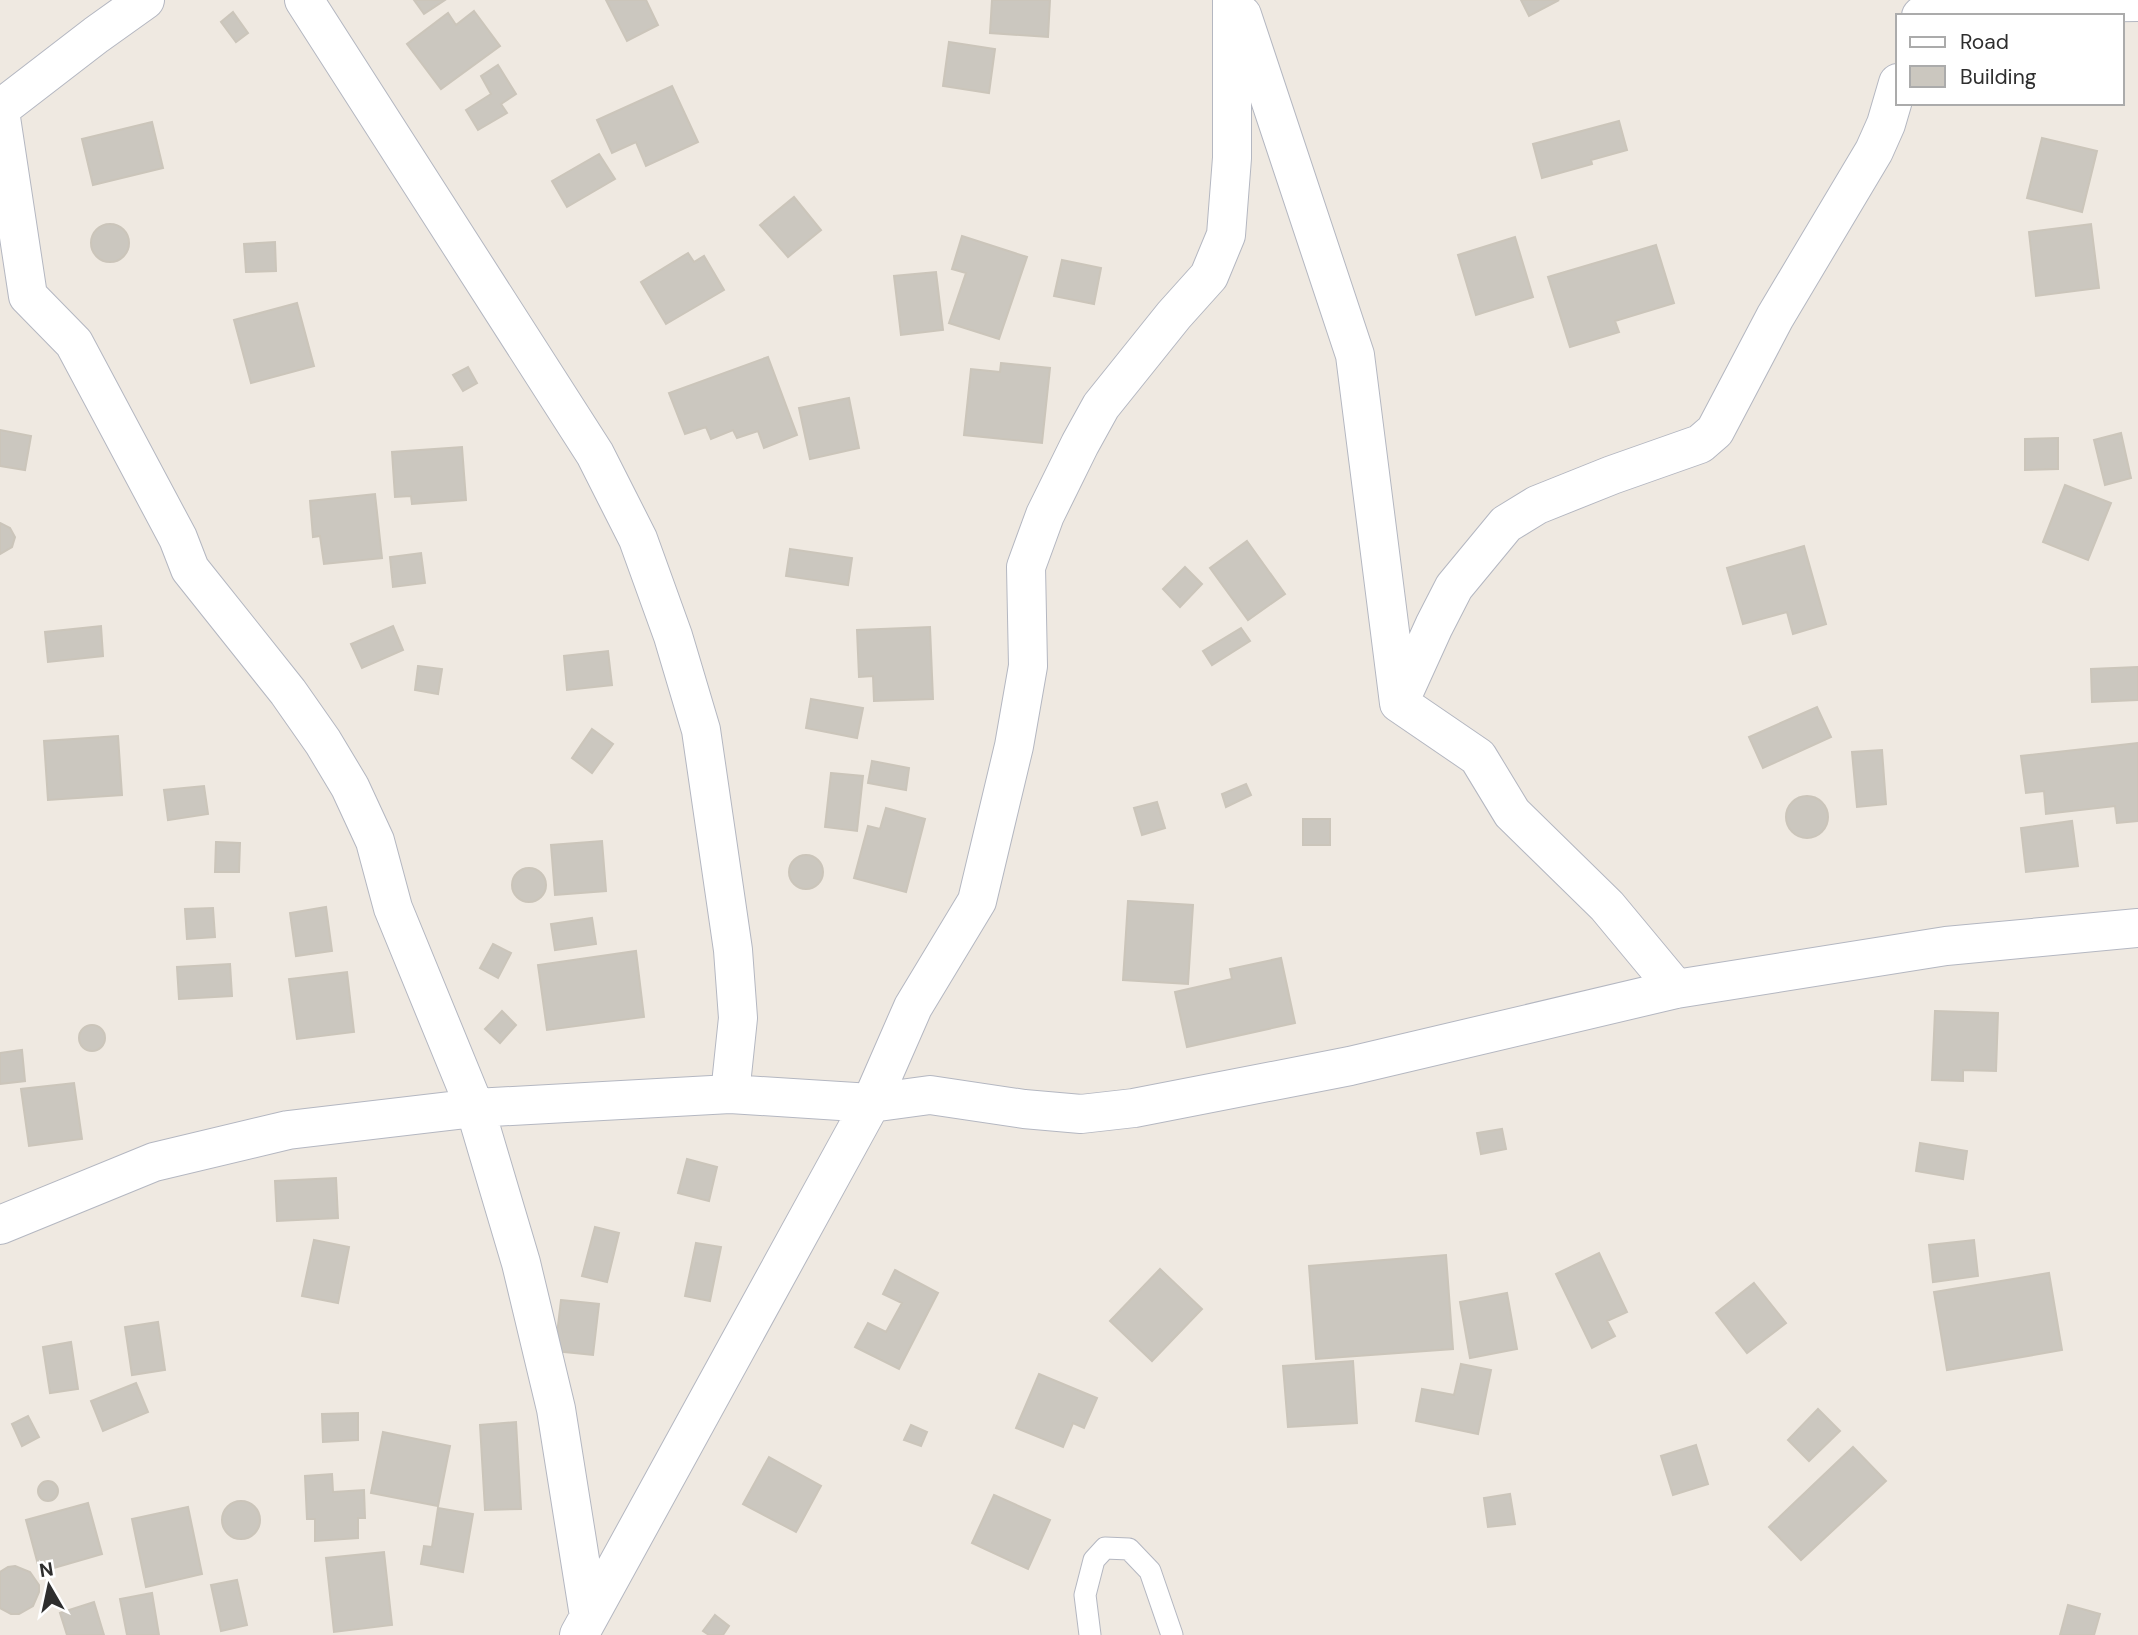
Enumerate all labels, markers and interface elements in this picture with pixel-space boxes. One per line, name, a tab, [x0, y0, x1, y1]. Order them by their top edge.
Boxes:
legend	[1896, 14, 2124, 105]
text: Road	[1960, 28, 2009, 56]
text: Building	[1960, 63, 2037, 91]
north arrow	[14, 1551, 84, 1621]
text: N	[38, 1556, 55, 1583]

